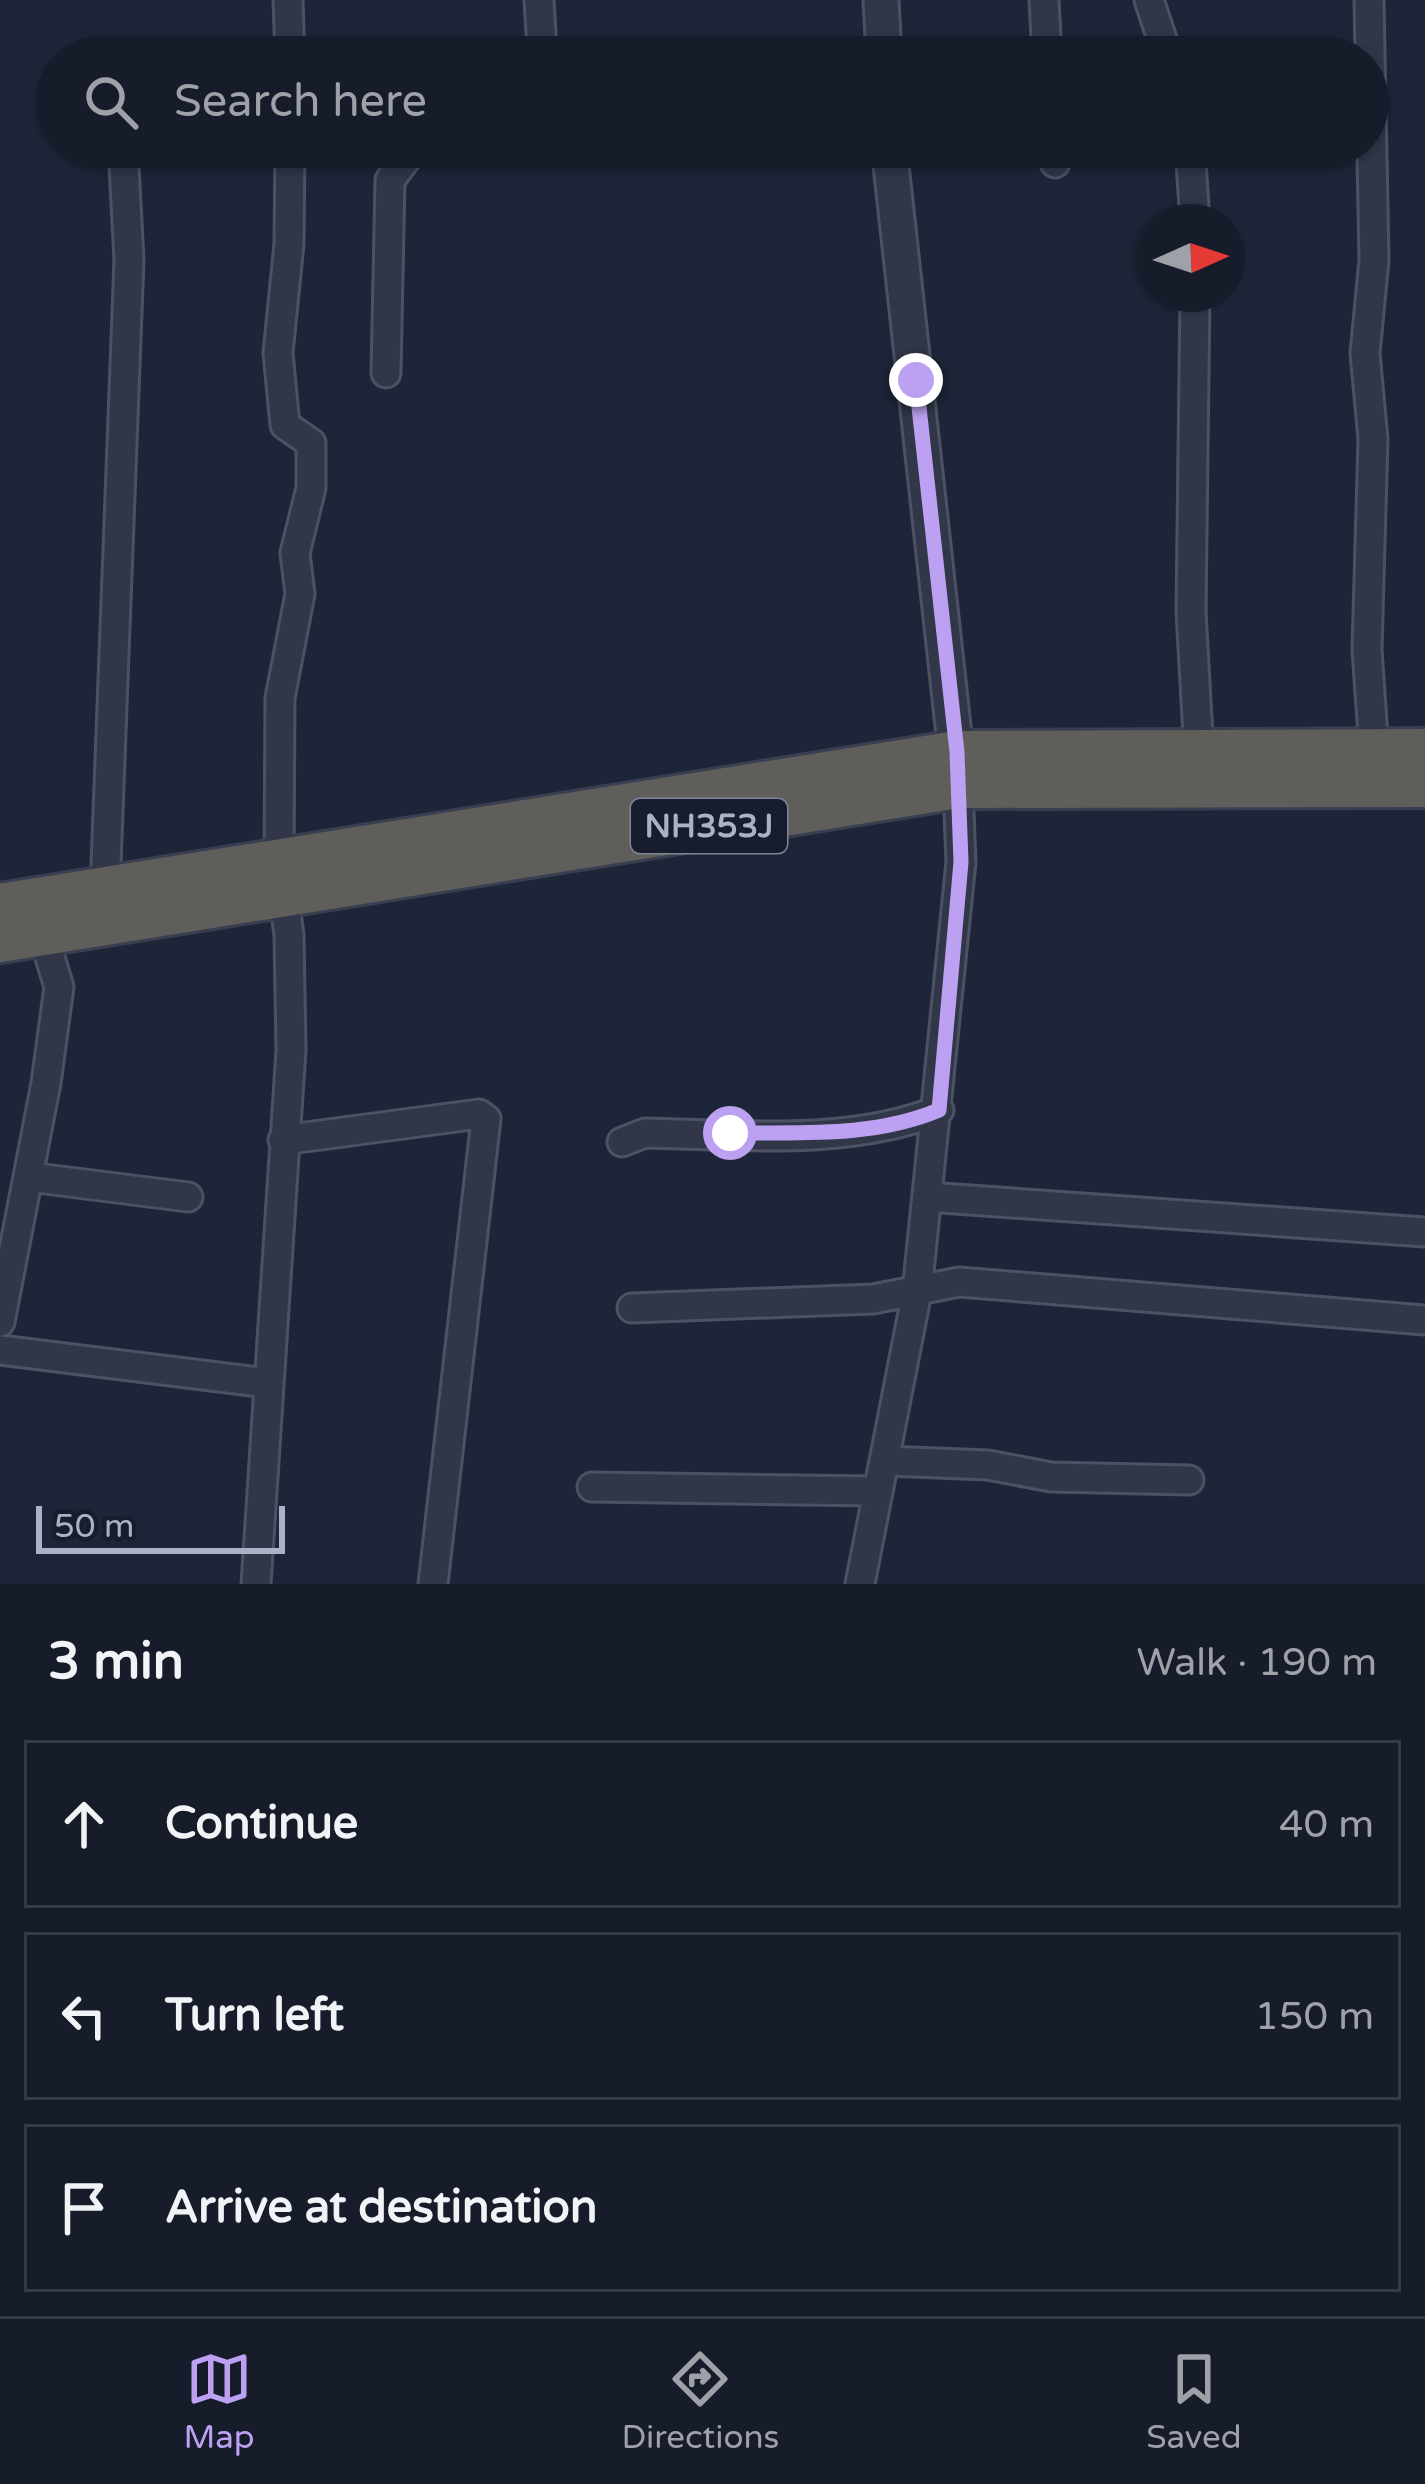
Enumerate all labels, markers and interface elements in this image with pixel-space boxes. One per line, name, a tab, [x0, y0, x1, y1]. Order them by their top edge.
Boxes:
search box	[36, 36, 1389, 168]
icon: search	[78, 69, 144, 135]
text: Search here	[174, 75, 427, 129]
north arrow	[1137, 204, 1245, 312]
route end	[889, 353, 943, 407]
road number: NH353J	[631, 799, 787, 853]
route start	[703, 1106, 757, 1160]
scale bar	[36, 1500, 285, 1553]
text: 50 m	[54, 1507, 134, 1546]
text: 3 min	[48, 1631, 184, 1693]
text: Walk · 190 m	[1136, 1639, 1377, 1686]
icon: ahead	[51, 1791, 117, 1857]
text: Continue	[165, 1797, 358, 1851]
text: 40 m	[1279, 1801, 1374, 1848]
icon: left	[51, 1983, 117, 2049]
text: Turn left	[165, 1989, 344, 2043]
text: 150 m	[1255, 1993, 1374, 2040]
icon: arrive	[51, 2175, 117, 2241]
text: Arrive at destination	[165, 2181, 597, 2235]
tab: Map	[183, 2346, 255, 2457]
tab: Directions	[621, 2346, 779, 2457]
tab: Saved	[1146, 2346, 1242, 2457]

